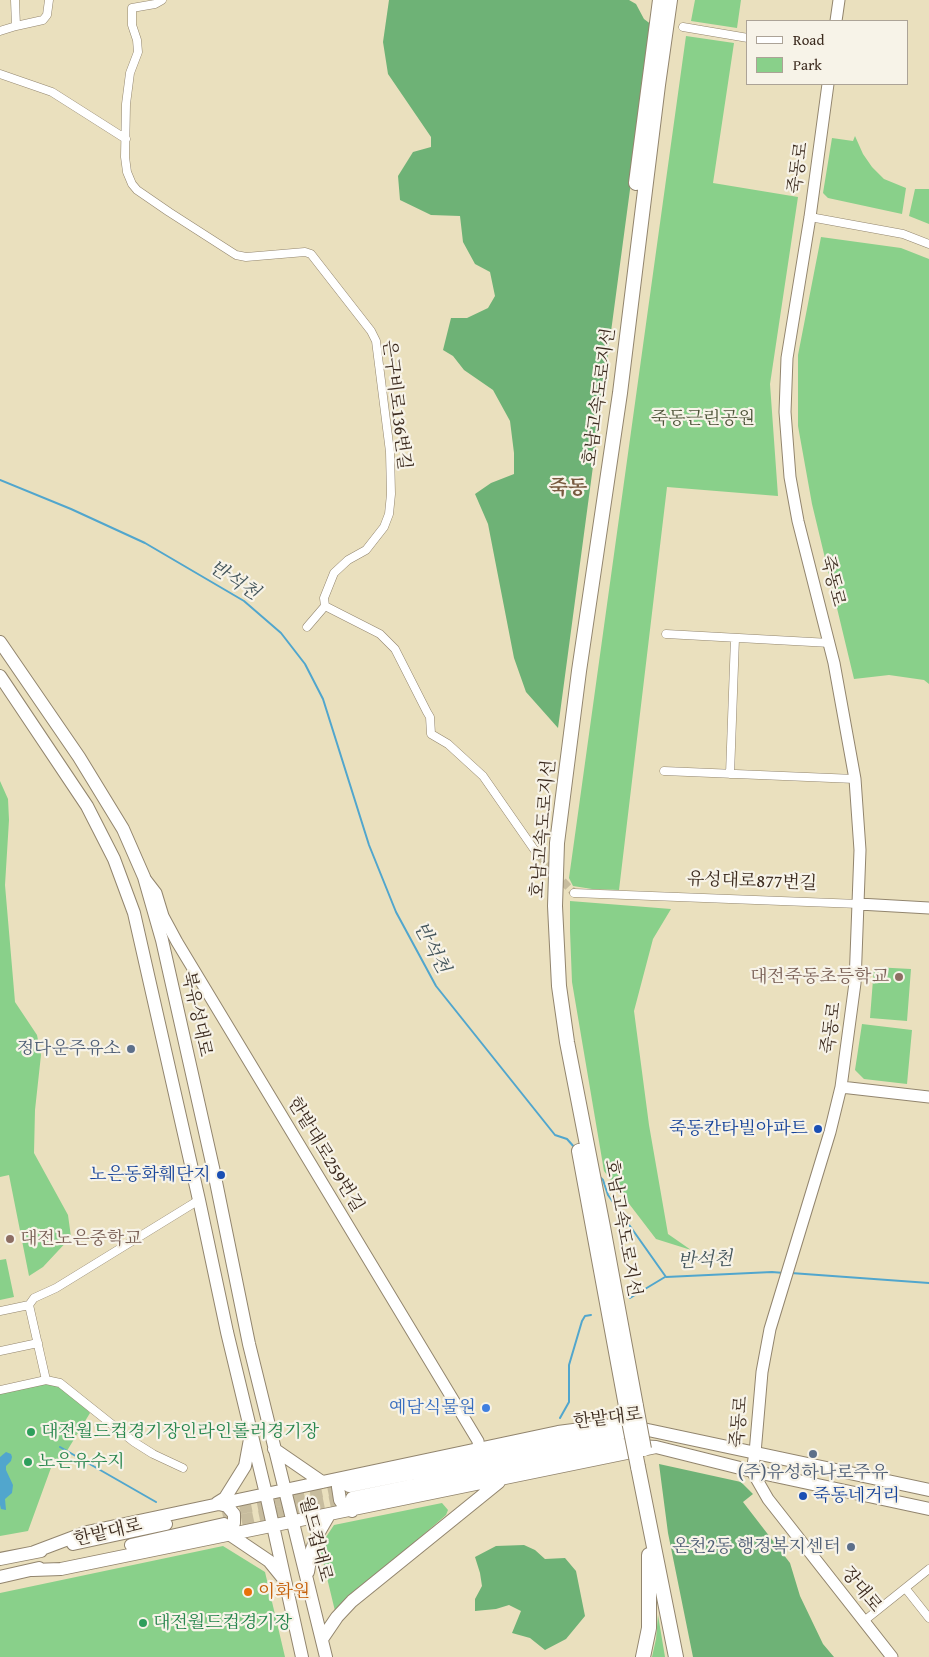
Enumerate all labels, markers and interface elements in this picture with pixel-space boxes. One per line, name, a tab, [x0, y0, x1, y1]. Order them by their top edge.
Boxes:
legend	[746, 20, 909, 85]
text: Road	[793, 29, 824, 50]
text: Park	[793, 54, 822, 75]
street label: 죽동로	[785, 141, 813, 195]
street label: 호남고속도로지선	[580, 327, 620, 467]
street label: 은구비로136번길	[377, 339, 415, 471]
park label: 죽동근린공원	[651, 408, 755, 430]
district label: 죽동	[549, 477, 587, 501]
street label: 죽동로	[815, 553, 849, 609]
water label: 반석천	[205, 556, 263, 606]
street label: 호남고속도로지선	[527, 759, 561, 899]
street label: 유성대로877번길	[686, 869, 818, 895]
water label: 반석천	[408, 918, 454, 978]
place label: 대전죽동초등학교	[750, 966, 889, 988]
street label: 북유성대로	[176, 969, 216, 1059]
marker: 대전죽동초등학교	[893, 971, 905, 983]
street label: 죽동로	[818, 1001, 846, 1055]
place label: 정다운주유소	[17, 1038, 121, 1060]
marker: 정다운주유소	[125, 1043, 137, 1055]
street label: 한밭대로259번길	[282, 1094, 368, 1216]
place label: 죽동칸타빌아파트	[669, 1118, 808, 1140]
marker: 죽동칸타빌아파트	[812, 1123, 824, 1135]
street label: 호남고속도로지선	[599, 1158, 645, 1298]
place label: 노은동화훼단지	[89, 1164, 211, 1186]
marker: 노은동화훼단지	[215, 1169, 227, 1181]
place label: 대전노은중학교	[20, 1228, 142, 1250]
marker: 대전노은중학교	[4, 1233, 16, 1245]
water label: 반석천	[677, 1248, 733, 1274]
street label: 죽동로	[727, 1395, 753, 1449]
place label: 예담식물원	[389, 1397, 476, 1419]
marker: 예담식물원	[480, 1402, 492, 1414]
street label: 한밭대로	[572, 1404, 644, 1434]
place label: 대전월드컵경기장인라인롤러경기장	[41, 1421, 319, 1443]
marker: 대전월드컵경기장인라인롤러경기장	[25, 1426, 37, 1438]
marker: (주)유성하나로주유	[807, 1448, 819, 1460]
place label: 노은유수지	[38, 1451, 125, 1473]
marker: 노은유수지	[22, 1456, 34, 1468]
place label: (주)유성하나로주유	[738, 1462, 888, 1484]
place label: 죽동네거리	[813, 1485, 900, 1507]
marker: 죽동네거리	[797, 1490, 809, 1502]
street label: 월드컵대로	[294, 1494, 336, 1584]
street label: 한밭대로	[72, 1515, 144, 1551]
place label: 온천2동 행정복지센터	[672, 1536, 841, 1558]
marker: 온천2동 행정복지센터	[845, 1541, 857, 1553]
street label: 장대로	[836, 1563, 886, 1617]
place label: 이화원	[258, 1581, 310, 1603]
marker: 이화원	[242, 1586, 254, 1598]
place label: 대전월드컵경기장	[153, 1612, 292, 1634]
marker: 대전월드컵경기장	[137, 1617, 149, 1629]

